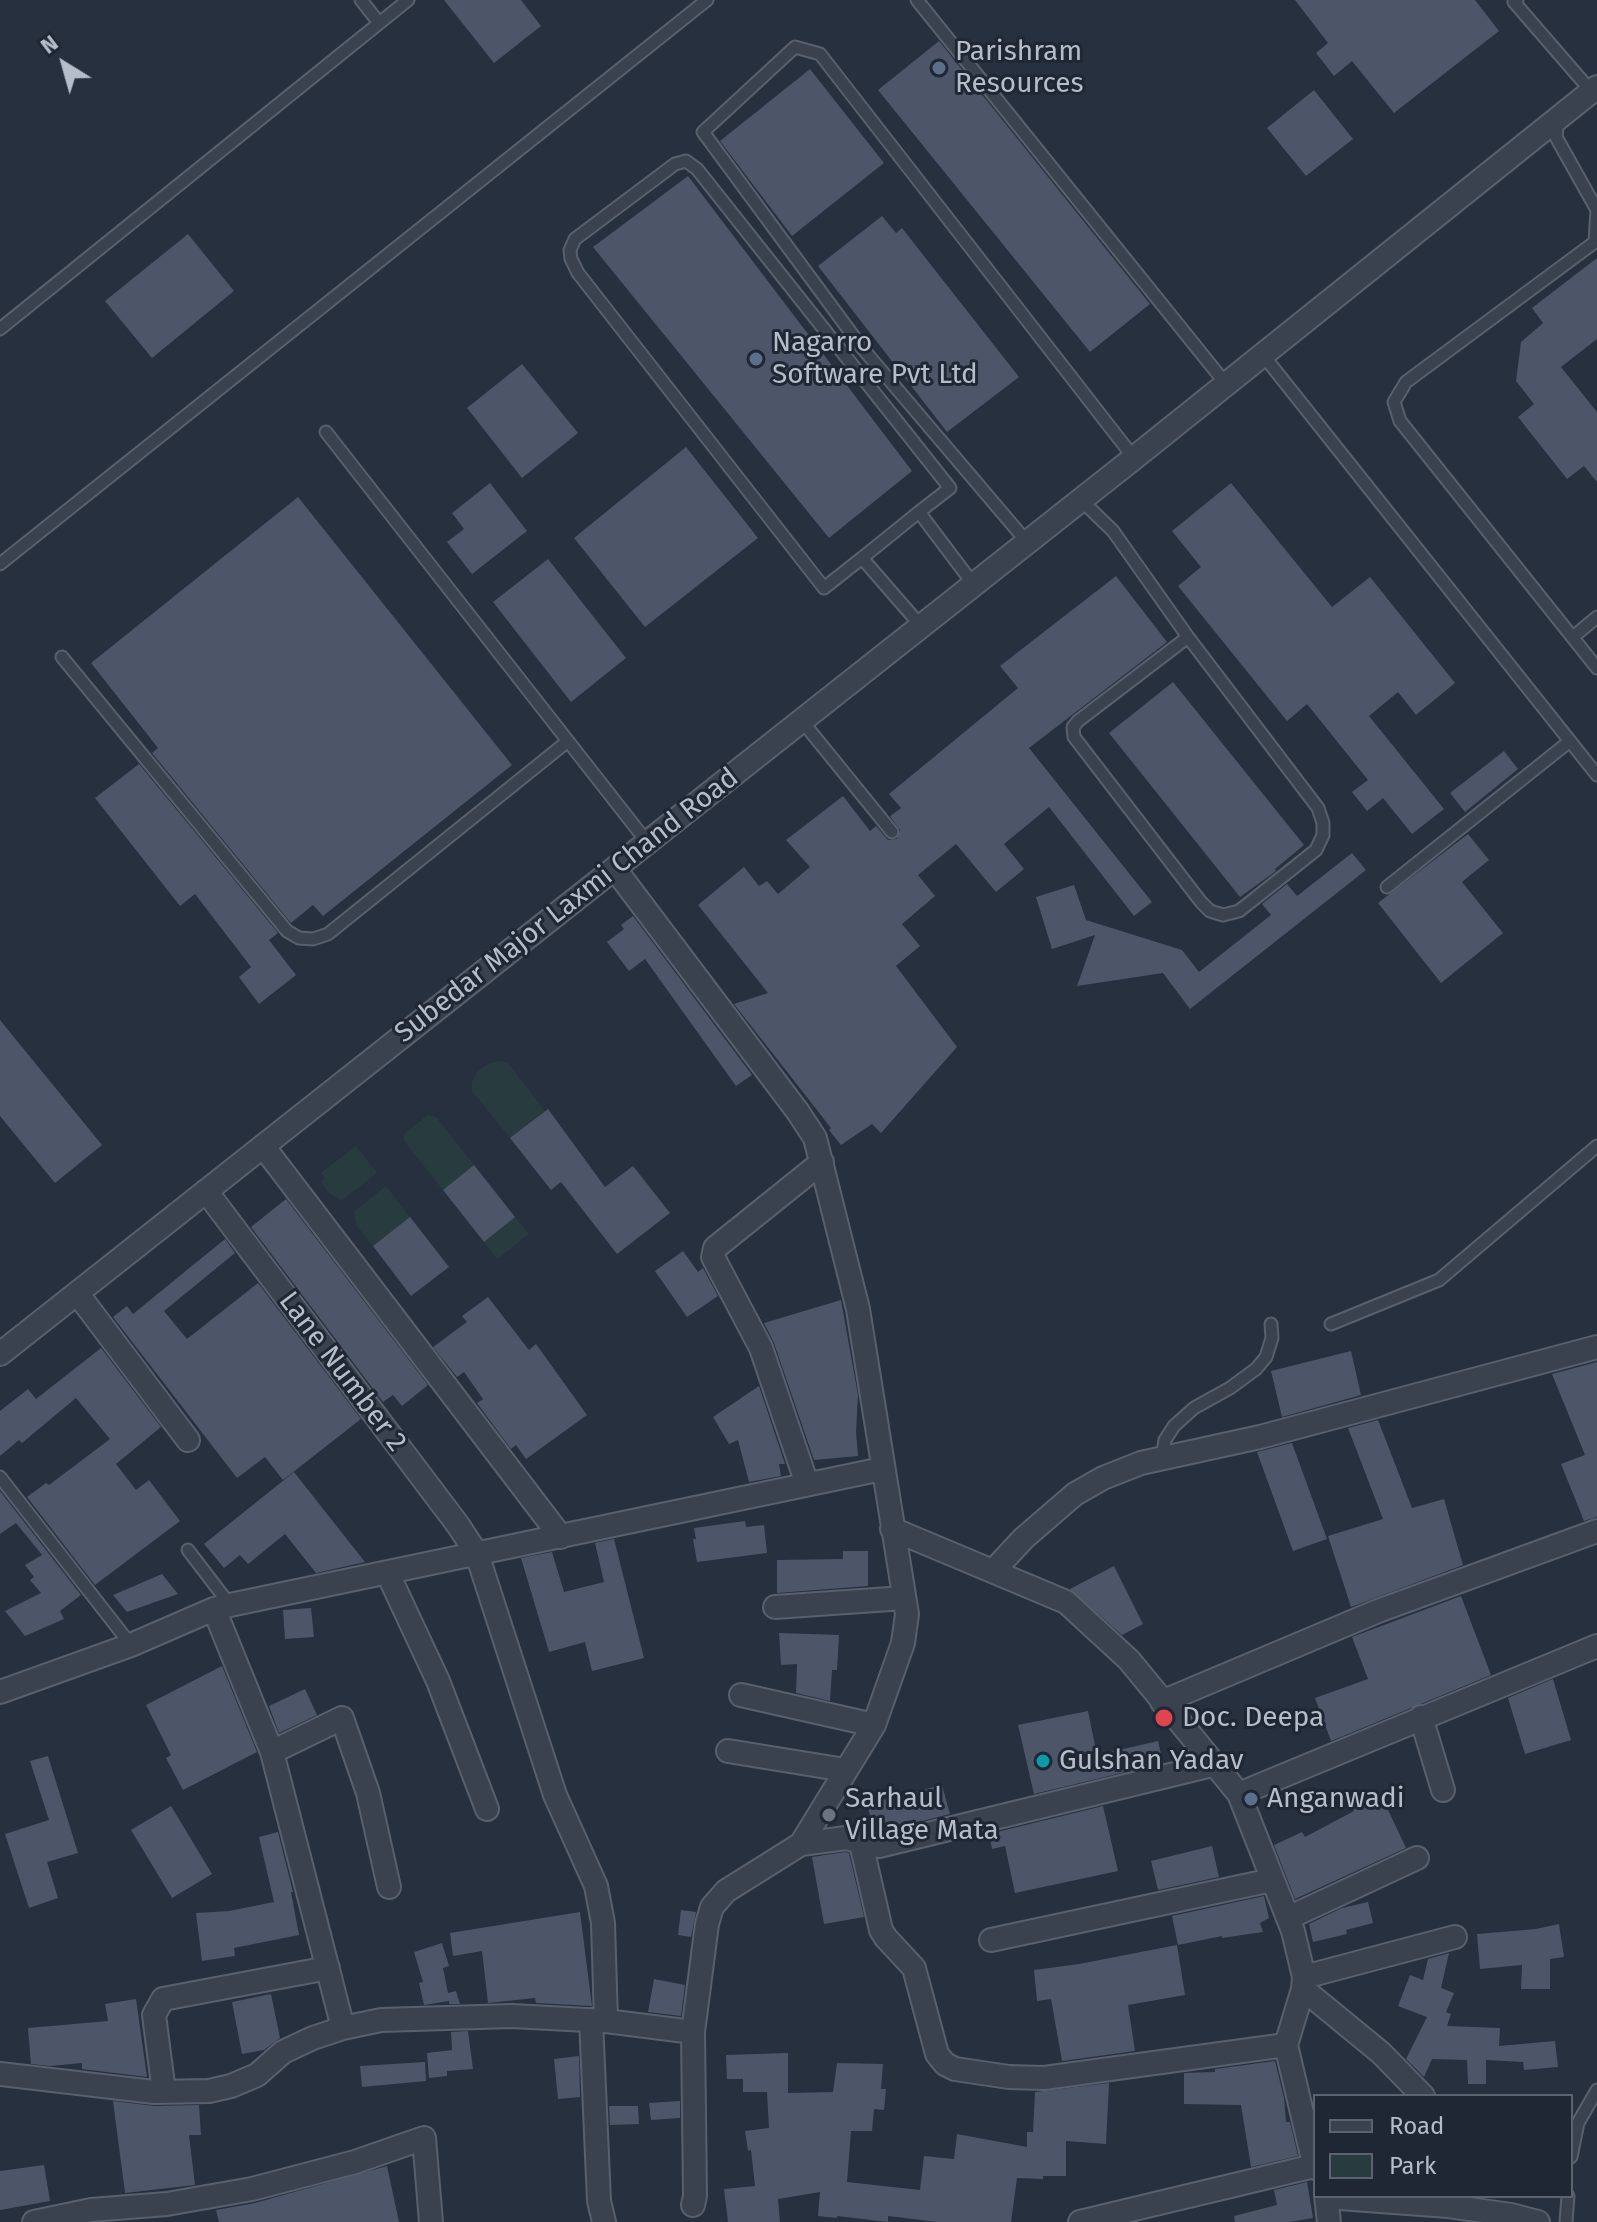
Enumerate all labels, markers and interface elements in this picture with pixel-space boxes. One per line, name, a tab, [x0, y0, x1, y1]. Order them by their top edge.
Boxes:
north arrow	[24, 24, 104, 104]
text: N	[35, 29, 63, 60]
place label: Parishram Resources	[955, 35, 1084, 101]
marker: Parishram Resources	[930, 59, 948, 77]
place label: Nagarro Software Pvt Ltd	[772, 326, 978, 392]
marker: Nagarro Software Pvt Ltd	[747, 350, 765, 368]
street label: Subedar Major Laxmi Chand Road	[389, 761, 745, 1051]
street label: Lane Number 2	[271, 1285, 413, 1459]
place label: Doc. Deepa	[1182, 1701, 1324, 1735]
marker: Doc. Deepa	[1153, 1707, 1175, 1729]
place label: Gulshan Yadav	[1059, 1744, 1243, 1778]
marker: Gulshan Yadav	[1034, 1752, 1052, 1770]
place label: Sarhaul Village Mata	[845, 1782, 999, 1848]
place label: Anganwadi	[1267, 1782, 1405, 1816]
marker: Anganwadi	[1242, 1790, 1260, 1808]
marker: Sarhaul Village Mata	[820, 1806, 838, 1824]
legend	[1313, 2094, 1573, 2198]
text: Road	[1389, 2112, 1444, 2140]
text: Park	[1389, 2152, 1436, 2180]

